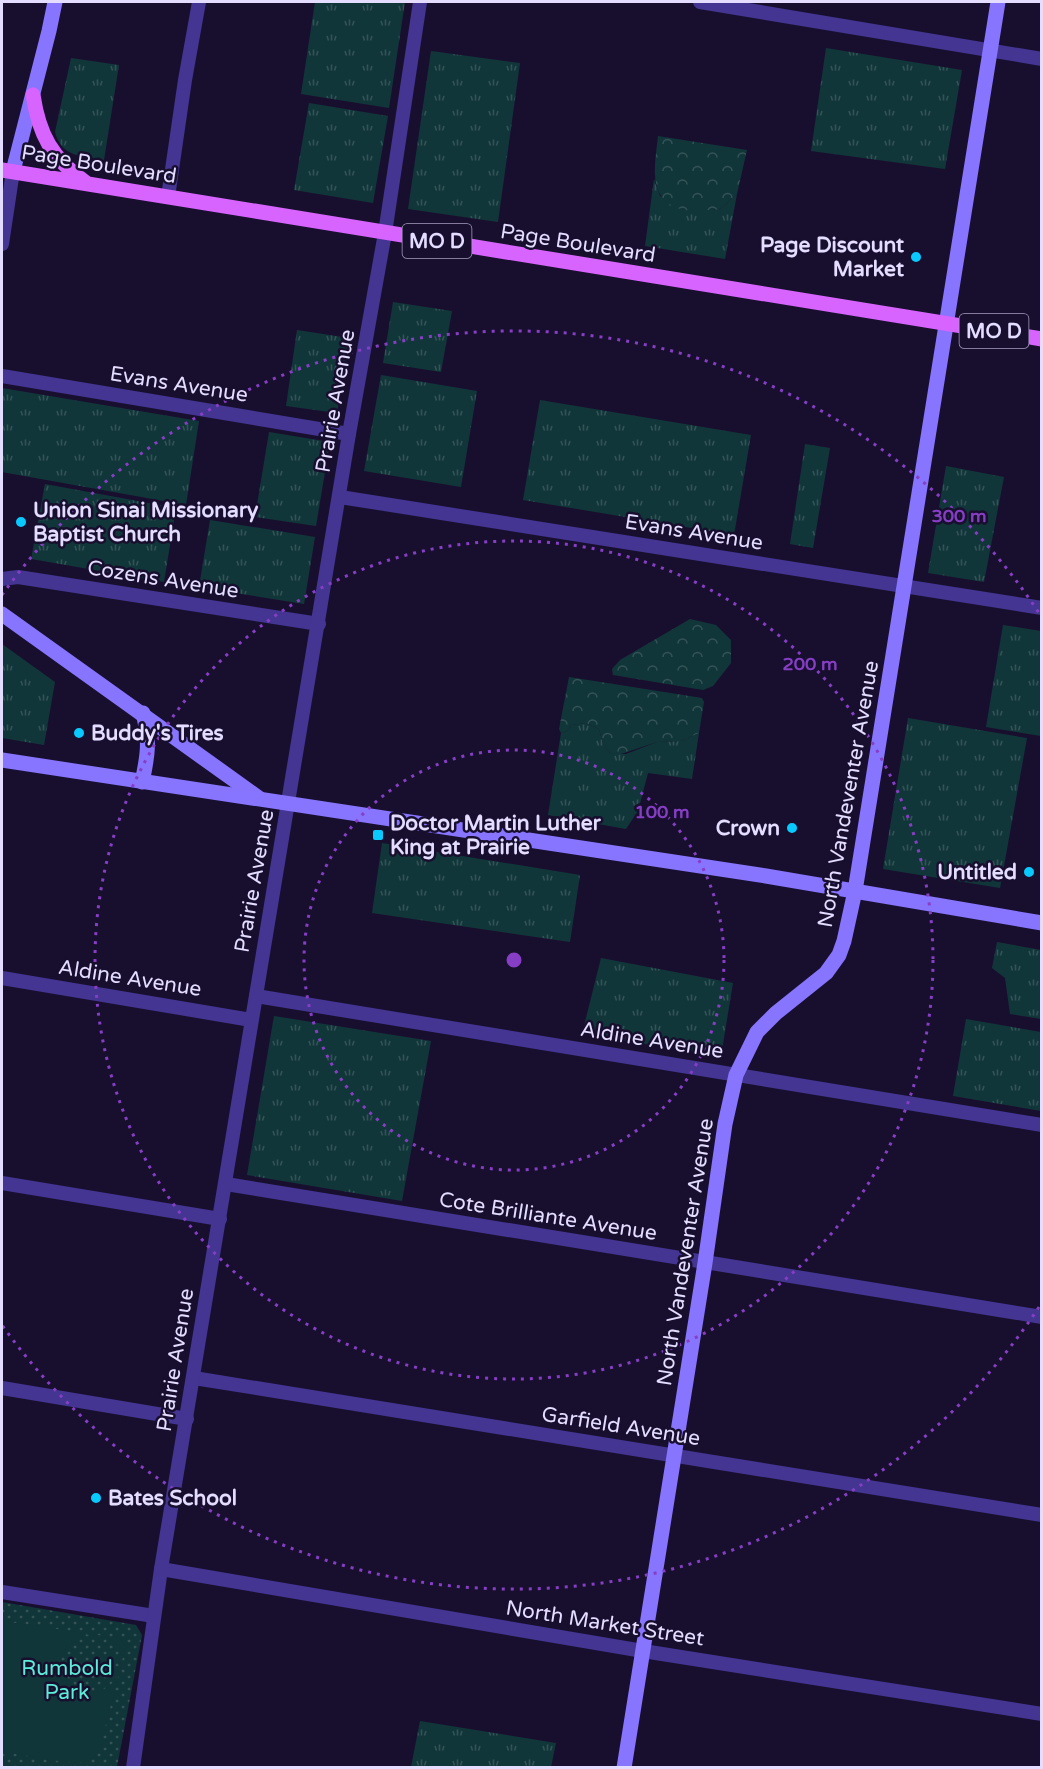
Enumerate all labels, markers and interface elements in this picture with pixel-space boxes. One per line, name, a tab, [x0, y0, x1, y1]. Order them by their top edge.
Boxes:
street label: Page Boulevard	[20, 140, 178, 189]
street label: Page Boulevard	[499, 219, 657, 268]
road number: MO D	[402, 224, 472, 258]
place label: Page Discount Market	[760, 233, 904, 282]
marker: Page Discount Market	[909, 250, 923, 264]
road number: MO D	[960, 314, 1028, 348]
street label: Prairie Avenue	[311, 328, 360, 475]
street label: Evans Avenue	[108, 361, 250, 408]
place label: Union Sinai Missionary Baptist Church	[33, 498, 259, 547]
text: 300 m	[931, 505, 987, 527]
street label: Evans Avenue	[623, 509, 765, 556]
marker: Union Sinai Missionary Baptist Church	[14, 515, 28, 529]
street label: Cozens Avenue	[85, 555, 240, 604]
text: 200 m	[782, 653, 838, 675]
street label: North Vandeventer Avenue	[813, 659, 884, 929]
place label: Buddy's Tires	[91, 721, 224, 746]
marker: Buddy's Tires	[72, 726, 86, 740]
text: 100 m	[634, 801, 690, 823]
street label: Prairie Avenue	[230, 808, 279, 955]
place label: Doctor Martin Luther King at Prairie	[390, 811, 602, 860]
place label: Crown	[716, 816, 780, 841]
marker: Crown	[785, 821, 799, 835]
marker: Doctor Martin Luther King at Prairie	[371, 828, 385, 842]
place label: Untitled	[937, 860, 1017, 885]
marker: Untitled	[1022, 865, 1036, 879]
centre of rings	[504, 950, 524, 970]
street label: Aldine Avenue	[57, 955, 203, 1002]
street label: Aldine Avenue	[579, 1017, 725, 1064]
street label: North Vandeventer Avenue	[652, 1116, 719, 1388]
street label: Cote Brilliante Avenue	[437, 1187, 659, 1246]
street label: Prairie Avenue	[152, 1287, 199, 1434]
street label: Garfield Avenue	[540, 1402, 702, 1451]
place label: Bates School	[108, 1486, 237, 1511]
marker: Bates School	[89, 1491, 103, 1505]
street label: North Market Street	[504, 1595, 706, 1652]
park label: Rumbold Park	[21, 1656, 113, 1705]

